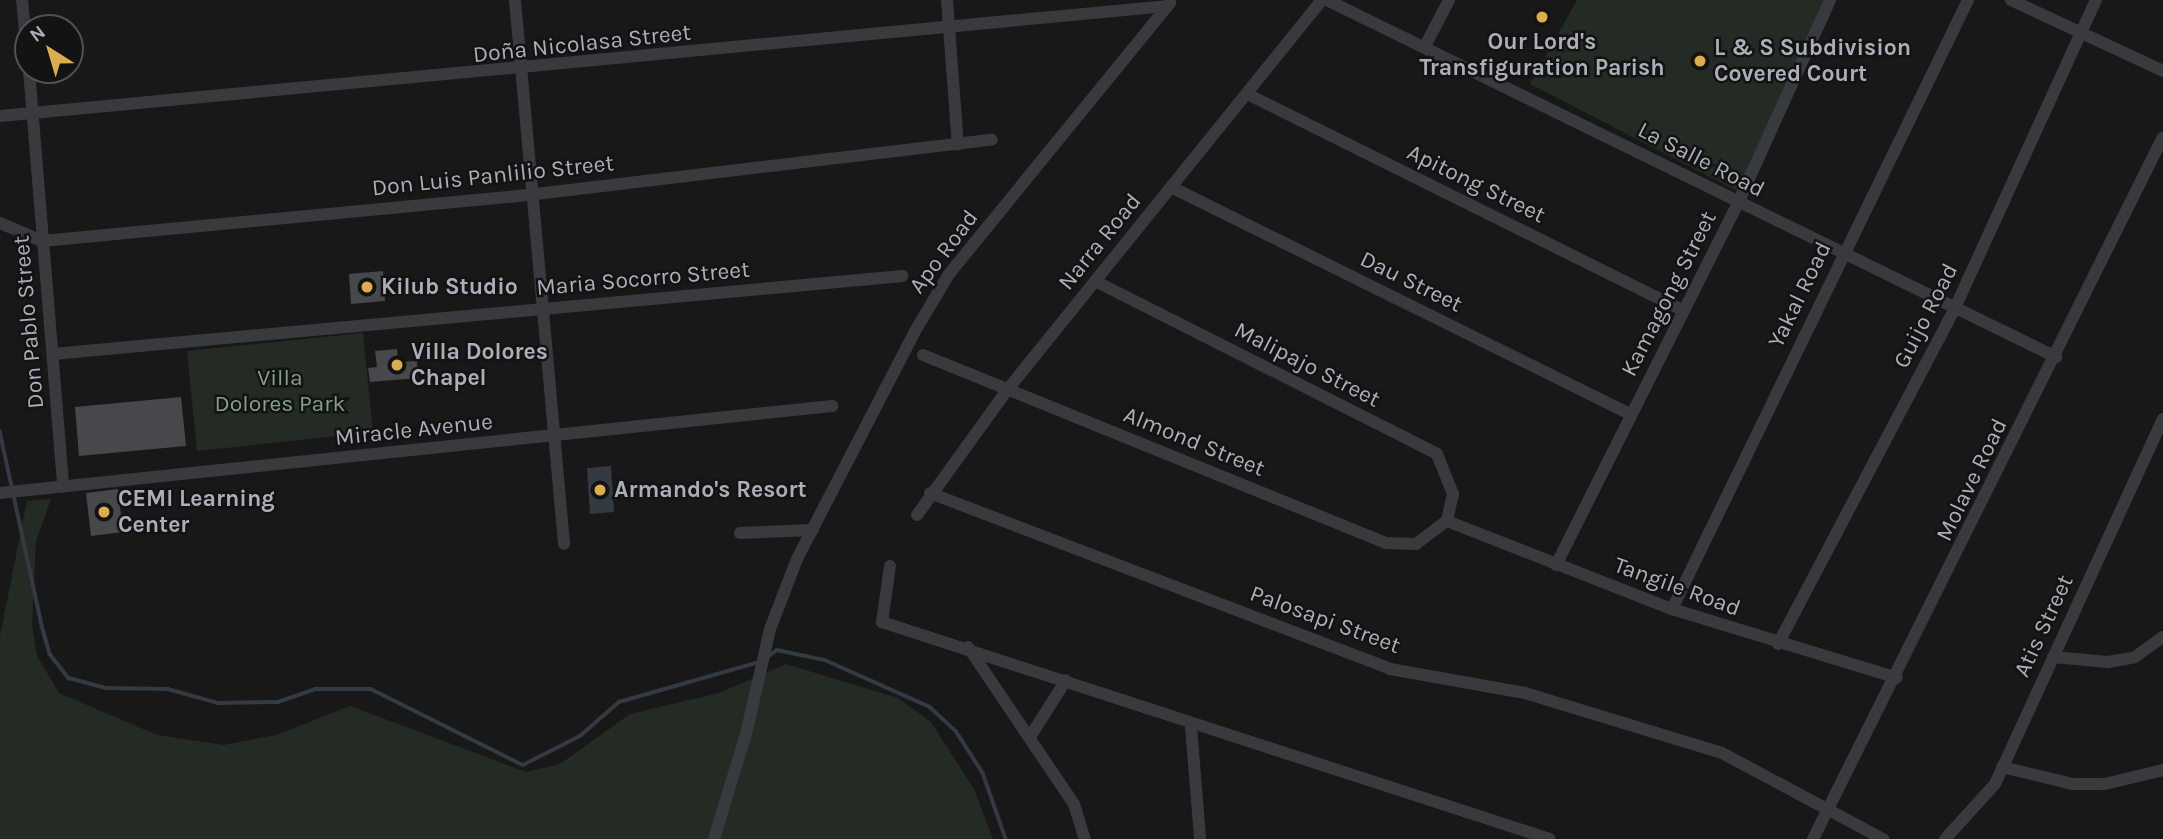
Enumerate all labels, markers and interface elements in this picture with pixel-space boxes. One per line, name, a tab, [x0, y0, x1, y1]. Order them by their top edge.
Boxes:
marker: Our Lord's Transfiguration Parish	[1534, 9, 1550, 25]
north arrow	[14, 14, 84, 84]
street label: Doña Nicolasa Street	[472, 19, 692, 69]
text: N	[26, 21, 50, 47]
place label: Our Lord's Transfiguration Parish	[1419, 28, 1665, 82]
place label: L & S Subdivision Covered Court	[1714, 34, 1911, 88]
marker: L & S Subdivision Covered Court	[1692, 53, 1708, 69]
street label: La Salle Road	[1633, 116, 1769, 204]
street label: Apitong Street	[1402, 139, 1550, 229]
street label: Don Luis Panlilio Street	[371, 150, 615, 202]
street label: Narra Road	[1053, 188, 1147, 296]
street label: Apo Road	[904, 205, 984, 299]
street label: Kamagong Street	[1615, 207, 1723, 381]
street label: Don Pablo Street	[8, 234, 50, 410]
street label: Yakal Road	[1763, 238, 1837, 352]
street label: Dau Street	[1355, 245, 1467, 319]
street label: Maria Socorro Street	[535, 256, 751, 302]
street label: Guijo Road	[1888, 259, 1964, 373]
place label: Kilub Studio	[381, 273, 518, 301]
marker: Kilub Studio	[359, 279, 375, 295]
street label: Malipajo Street	[1229, 316, 1385, 414]
place label: Villa Dolores Chapel	[411, 338, 548, 392]
marker: Villa Dolores Chapel	[389, 357, 405, 373]
park label: Villa Dolores Park	[214, 364, 346, 418]
street label: Almond Street	[1119, 401, 1269, 483]
street label: Miracle Avenue	[334, 408, 494, 452]
street label: Molave Road	[1930, 414, 2014, 546]
place label: Armando's Resort	[614, 476, 806, 504]
marker: Armando's Resort	[592, 482, 608, 498]
place label: CEMI Learning Center	[118, 485, 275, 539]
marker: CEMI Learning Center	[96, 504, 112, 520]
street label: Tangile Road	[1610, 551, 1744, 623]
street label: Atis Street	[2008, 571, 2080, 681]
street label: Palosapi Street	[1246, 580, 1404, 660]

